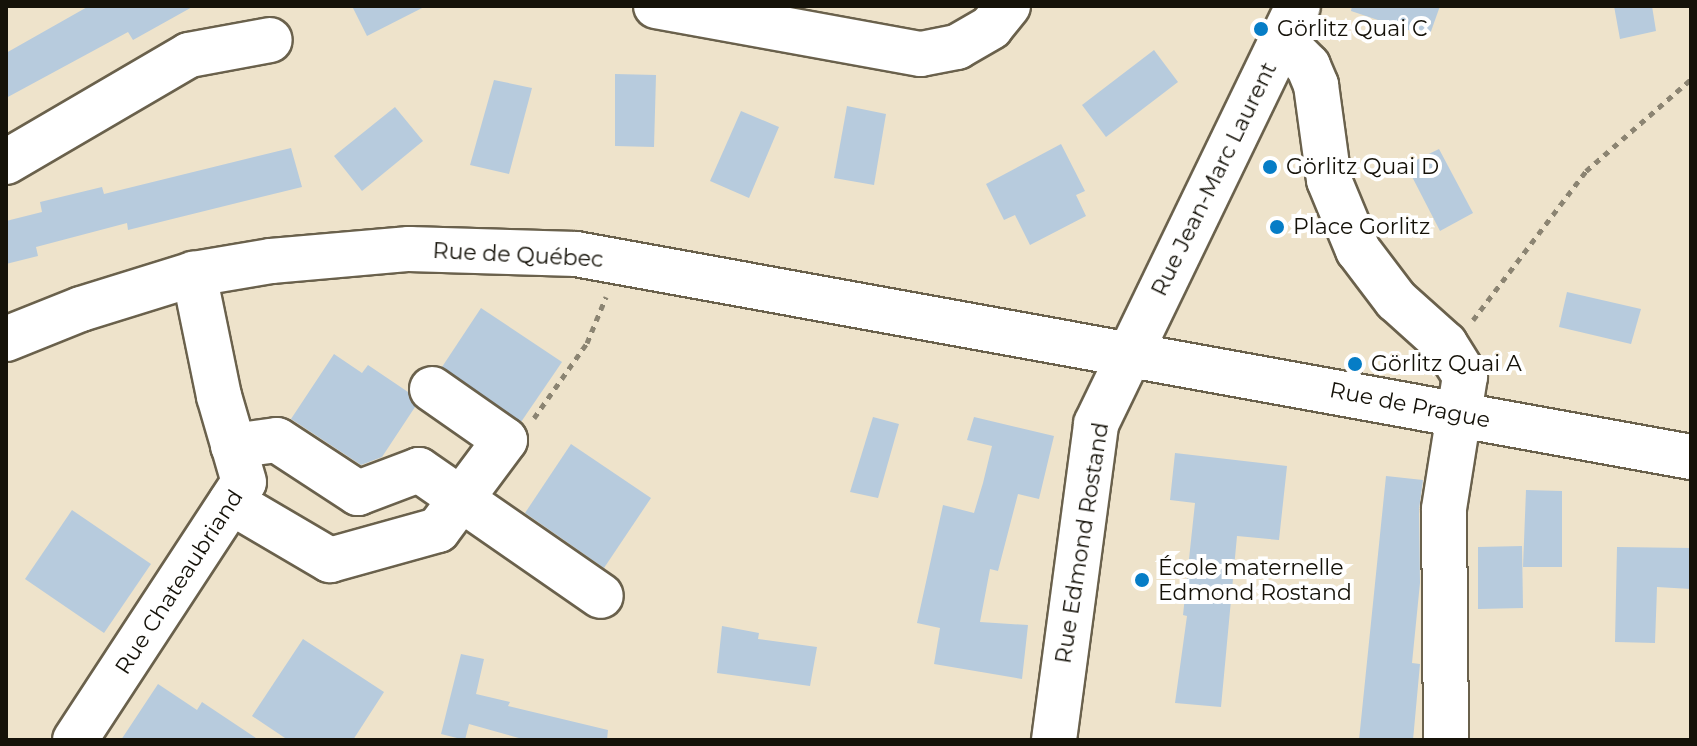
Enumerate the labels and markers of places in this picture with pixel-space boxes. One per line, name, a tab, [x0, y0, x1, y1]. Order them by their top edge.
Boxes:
place label: Görlitz Quai C	[1277, 16, 1428, 42]
marker: Görlitz Quai C	[1252, 20, 1270, 38]
place label: Görlitz Quai D	[1286, 154, 1439, 180]
marker: Görlitz Quai D	[1261, 158, 1279, 176]
place label: Place Gorlitz	[1293, 214, 1430, 240]
marker: Place Gorlitz	[1268, 218, 1286, 236]
place label: Görlitz Quai A	[1371, 351, 1522, 377]
marker: Görlitz Quai A	[1346, 355, 1364, 373]
place label: École maternelle Edmond Rostand	[1158, 554, 1352, 606]
marker: École maternelle Edmond Rostand	[1133, 571, 1151, 589]

